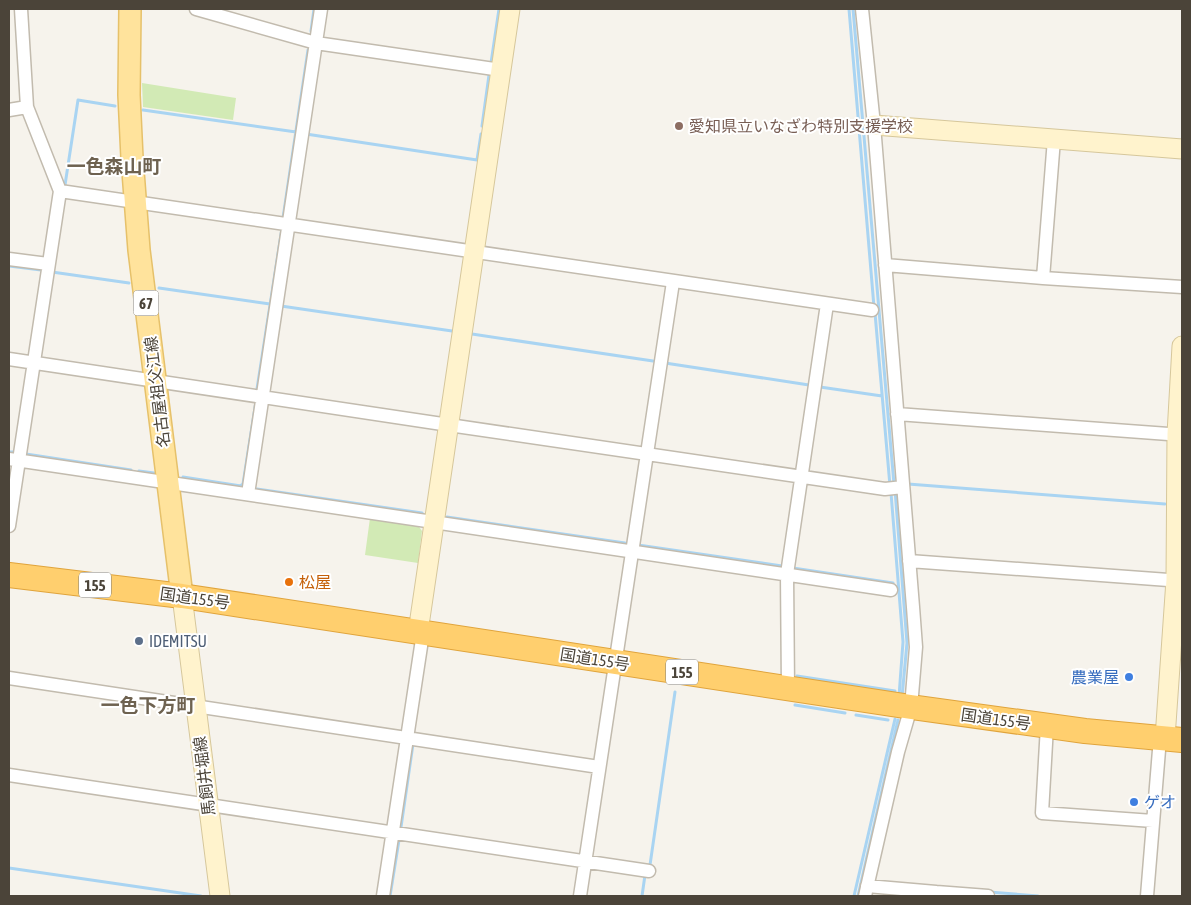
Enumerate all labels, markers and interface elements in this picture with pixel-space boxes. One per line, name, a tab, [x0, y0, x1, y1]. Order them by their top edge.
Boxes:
place label: 愛知県立いなざわ特別支援学校	[689, 117, 913, 135]
marker: 愛知県立いなざわ特別支援学校	[673, 120, 685, 132]
district label: 一色森山町	[66, 155, 162, 177]
road number: 67	[134, 290, 158, 316]
street label: 名古屋祖父江線	[141, 335, 173, 449]
road number: 155	[79, 572, 111, 598]
place label: 松屋	[299, 573, 331, 591]
marker: 松屋	[283, 576, 295, 588]
street label: 国道155号	[159, 584, 231, 612]
place label: IDEMITSU	[149, 632, 207, 650]
marker: IDEMITSU	[133, 635, 145, 647]
street label: 国道155号	[559, 645, 631, 673]
road number: 155	[666, 660, 698, 684]
place label: 農業屋	[1071, 668, 1119, 686]
marker: 農業屋	[1123, 671, 1135, 683]
district label: 一色下方町	[100, 694, 196, 716]
street label: 国道155号	[960, 705, 1032, 733]
street label: 馬飼井堀線	[190, 735, 218, 817]
place label: ゲオ	[1144, 793, 1176, 811]
marker: ゲオ	[1128, 796, 1140, 808]

